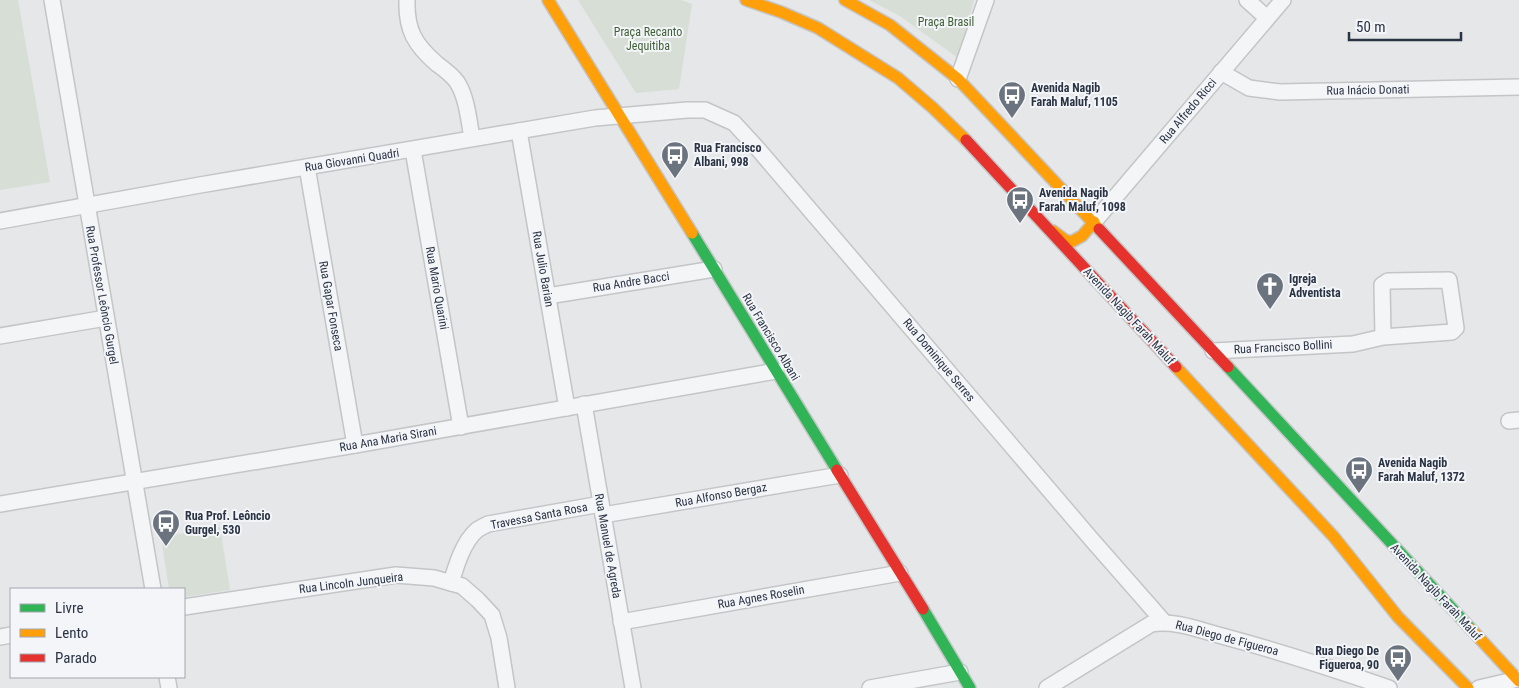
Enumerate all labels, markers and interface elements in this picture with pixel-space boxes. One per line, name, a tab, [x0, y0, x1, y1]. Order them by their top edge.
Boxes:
scale bar	[1349, 10, 1462, 42]
park label: Praça Brasil	[918, 15, 974, 29]
text: 50 m	[1356, 18, 1386, 36]
park label: Praça Recanto Jequitiba	[614, 25, 682, 53]
street label: Rua Alfredo Ricci	[1157, 75, 1219, 147]
bus stop icon: Avenida Nagib Farah Maluf, 1105	[997, 80, 1027, 119]
place label: Avenida Nagib Farah Maluf, 1105	[1031, 81, 1118, 109]
street label: Rua Inácio Donati	[1326, 82, 1410, 98]
bus stop icon: Rua Francisco Albani, 998	[660, 140, 690, 179]
place label: Rua Francisco Albani, 998	[694, 141, 761, 169]
street label: Rua Giovanni Quadri	[304, 146, 400, 174]
bus stop icon: Avenida Nagib Farah Maluf, 1098	[1005, 185, 1035, 224]
place label: Avenida Nagib Farah Maluf, 1098	[1039, 186, 1126, 214]
street label: Rua Professor Leôncio Gurgel	[83, 225, 121, 365]
street label: Rua Julio Barian	[529, 230, 557, 308]
street label: Rua Mario Quarini	[423, 245, 451, 331]
street label: Rua Gapar Fonseca	[316, 260, 346, 352]
street label: Avenida Nagib Farah Maluf	[1081, 265, 1178, 367]
street label: Rua Andre Bacci	[592, 269, 670, 295]
church icon: Igreja Adventista	[1255, 271, 1285, 310]
place label: Igreja Adventista	[1289, 272, 1341, 300]
street label: Rua Francisco Albani	[739, 291, 803, 383]
street label: Rua Dominique Serres	[900, 316, 978, 404]
street label: Rua Francisco Bollini	[1233, 337, 1333, 357]
street label: Rua Ana Maria Sirani	[338, 424, 438, 454]
bus stop icon: Avenida Nagib Farah Maluf, 1372	[1344, 455, 1374, 494]
place label: Avenida Nagib Farah Maluf, 1372	[1378, 456, 1465, 484]
street label: Rua Alfonso Bergaz	[674, 480, 768, 510]
street label: Rua Manuel de Agreda	[592, 492, 624, 600]
street label: Travessa Santa Rosa	[489, 500, 589, 532]
bus stop icon: Rua Prof. Leôncio Gurgel, 530	[151, 508, 181, 547]
place label: Rua Prof. Leôncio Gurgel, 530	[185, 509, 271, 537]
street label: Avenida Nagib Farah Maluf	[1388, 541, 1485, 643]
street label: Rua Lincoln Junqueira	[298, 570, 404, 596]
street label: Rua Agnes Roselin	[716, 582, 806, 612]
legend	[10, 588, 185, 678]
text: Livre	[55, 599, 83, 617]
street label: Rua Diego de Figueroa	[1174, 618, 1280, 659]
text: Lento	[55, 624, 88, 642]
bus stop icon: Rua Diego De Figueroa, 90	[1383, 643, 1413, 682]
place label: Rua Diego De Figueroa, 90	[1315, 644, 1379, 672]
text: Parado	[55, 649, 97, 667]

